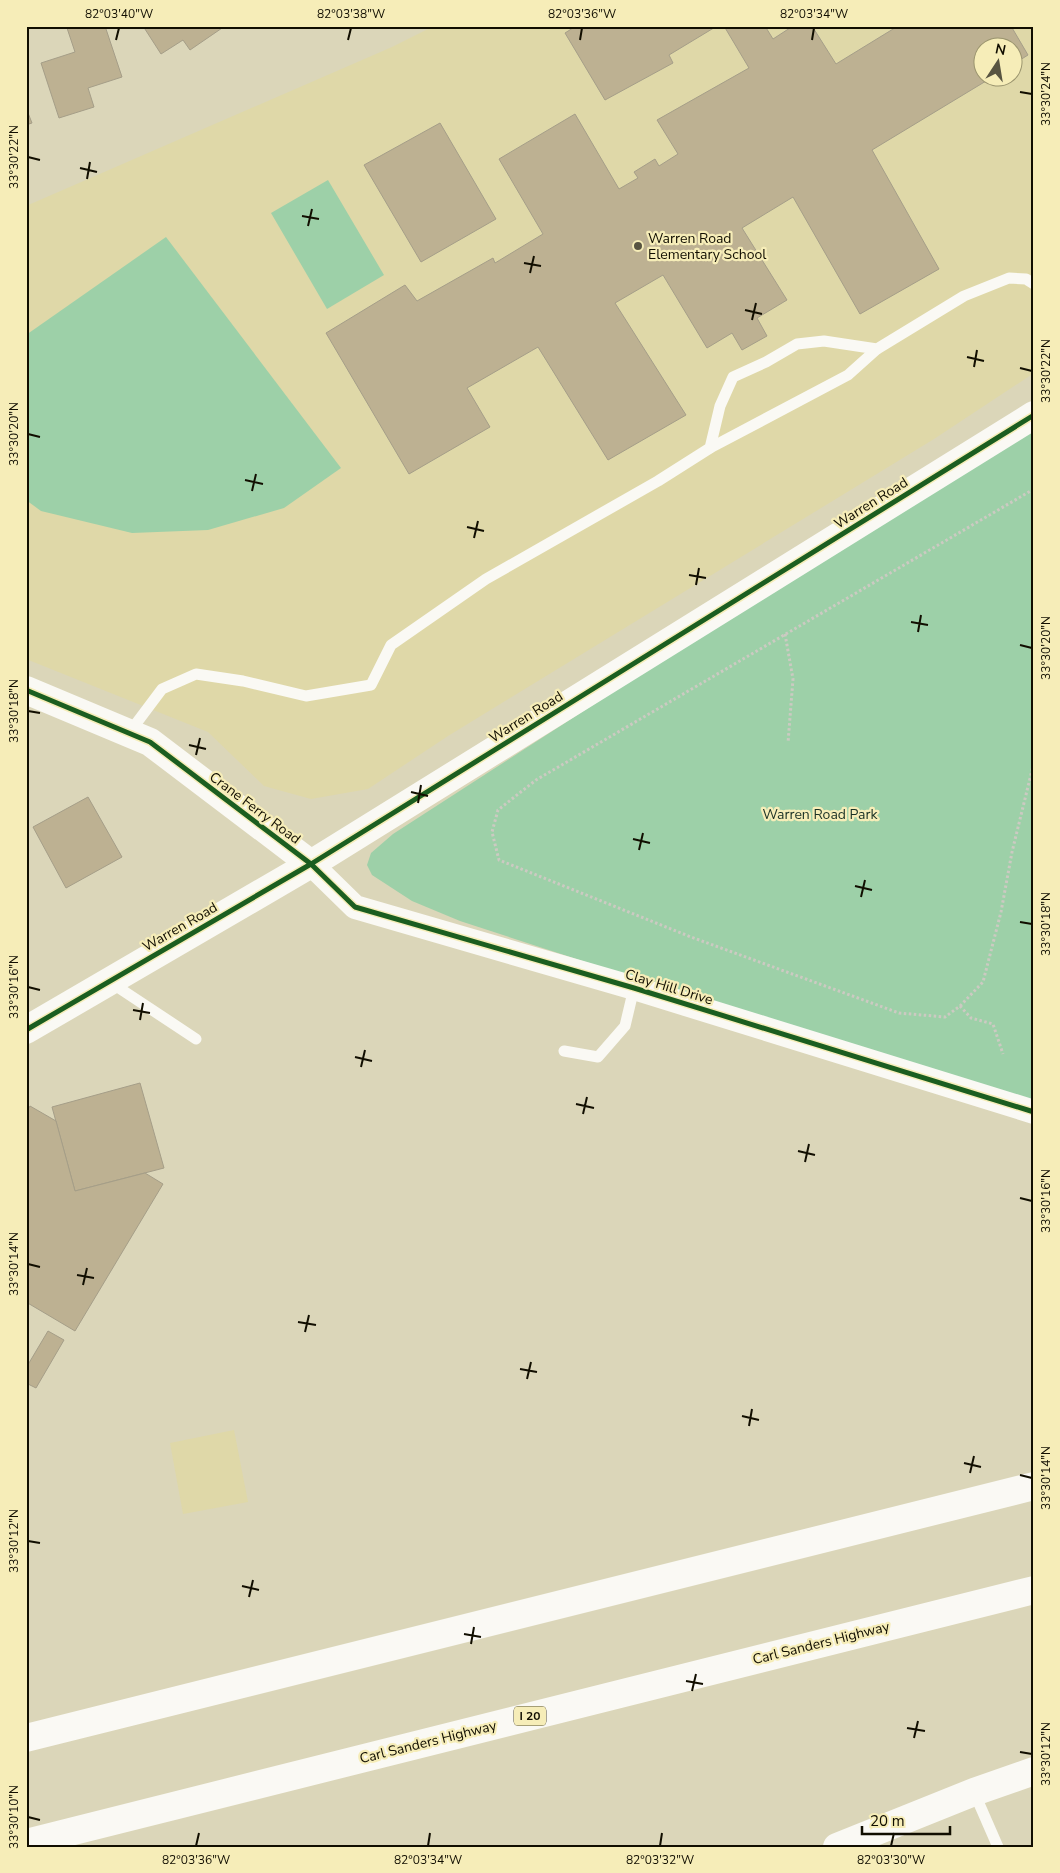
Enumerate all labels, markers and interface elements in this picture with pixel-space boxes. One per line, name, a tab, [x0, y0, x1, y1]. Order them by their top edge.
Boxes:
text: 82°03'40"W	[85, 6, 153, 22]
text: 82°03'38"W	[317, 6, 385, 22]
text: 82°03'36"W	[548, 6, 616, 22]
text: 82°03'34"W	[780, 6, 848, 22]
north arrow	[972, 38, 1022, 88]
text: N	[993, 39, 1008, 60]
text: 33°30'24"N	[1038, 62, 1054, 126]
text: 33°30'22"N	[6, 125, 22, 189]
place label: Warren Road Elementary School	[648, 229, 767, 264]
marker: Warren Road Elementary School	[632, 240, 644, 252]
text: 33°30'22"N	[1038, 339, 1054, 403]
text: 33°30'20"N	[6, 402, 22, 466]
street label: Warren Road	[831, 473, 911, 533]
text: 33°30'20"N	[1038, 616, 1054, 680]
text: 33°30'18"N	[6, 679, 22, 743]
street label: Warren Road	[486, 687, 566, 747]
street label: Crane Ferry Road	[206, 767, 304, 849]
park label: Warren Road Park	[762, 805, 879, 824]
text: 33°30'18"N	[1038, 892, 1054, 956]
street label: Warren Road	[139, 898, 221, 956]
text: 33°30'16"N	[6, 955, 22, 1019]
street label: Clay Hill Drive	[623, 965, 715, 1009]
text: 33°30'16"N	[1038, 1169, 1054, 1233]
text: 33°30'14"N	[6, 1232, 22, 1296]
text: 33°30'14"N	[1038, 1446, 1054, 1510]
text: 33°30'12"N	[6, 1509, 22, 1573]
street label: Carl Sanders Highway	[751, 1617, 892, 1669]
road number: I 20	[514, 1706, 546, 1725]
street label: Carl Sanders Highway	[358, 1716, 499, 1768]
text: 33°30'12"N	[1038, 1722, 1054, 1786]
text: 33°30'10"N	[6, 1785, 22, 1849]
scale bar	[862, 1803, 950, 1835]
text: 20 m	[870, 1811, 905, 1831]
text: 82°03'36"W	[162, 1852, 230, 1868]
text: 82°03'34"W	[394, 1852, 462, 1868]
text: 82°03'32"W	[626, 1852, 694, 1868]
text: 82°03'30"W	[857, 1852, 925, 1868]

